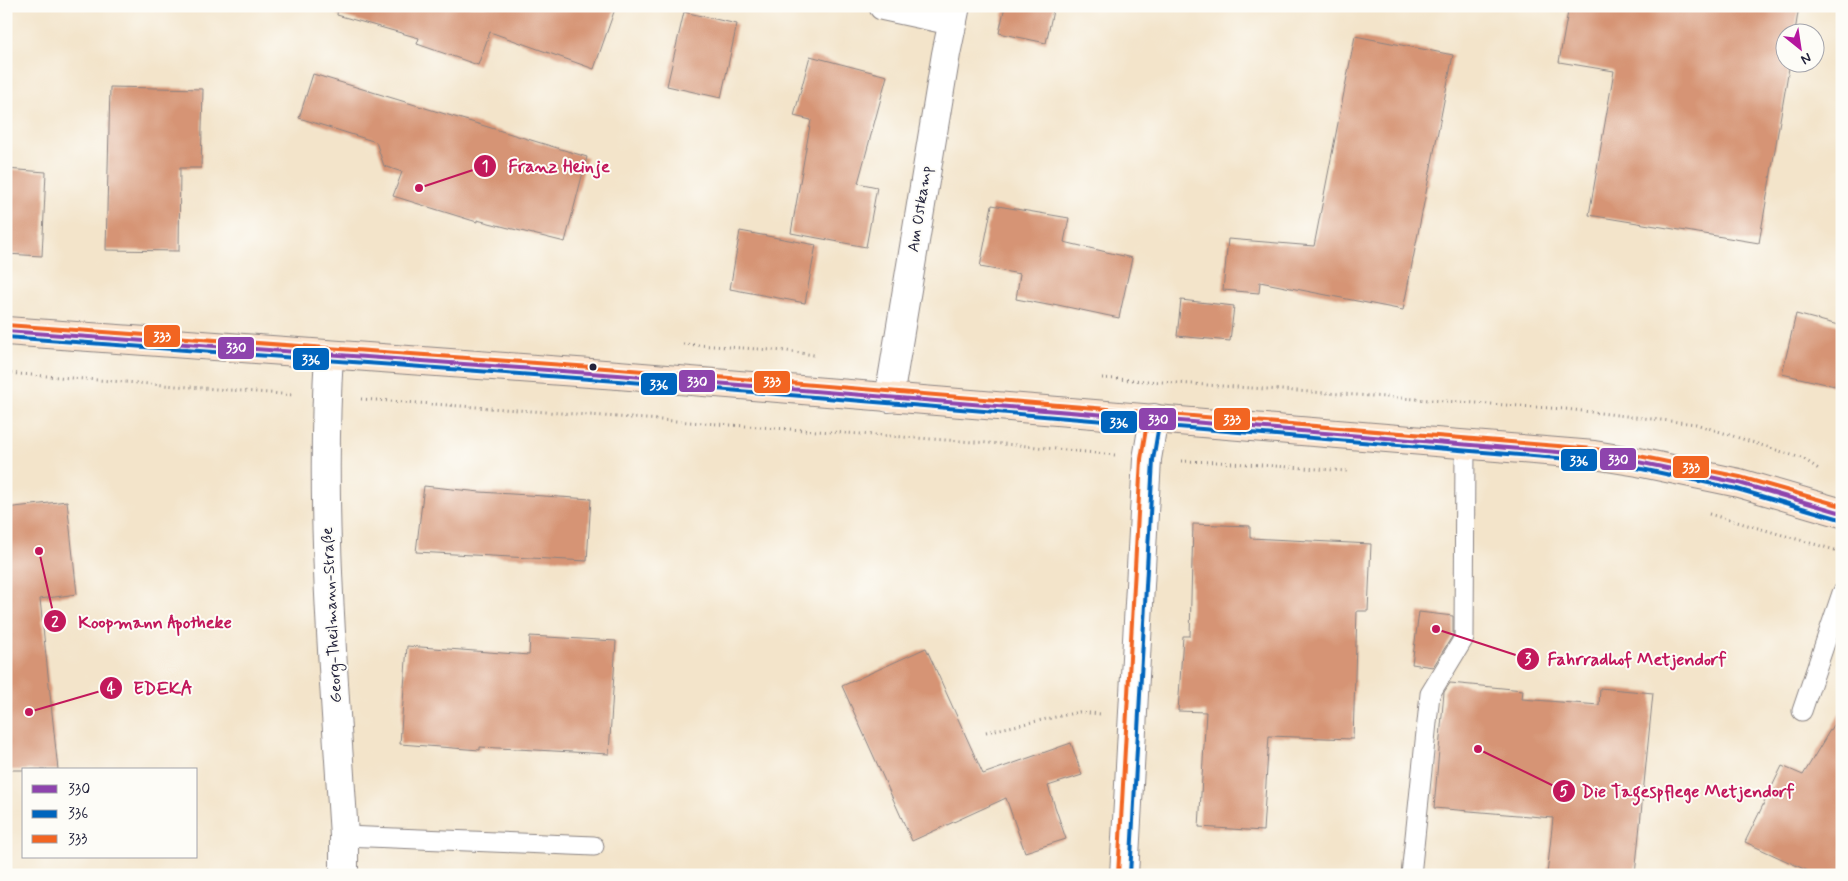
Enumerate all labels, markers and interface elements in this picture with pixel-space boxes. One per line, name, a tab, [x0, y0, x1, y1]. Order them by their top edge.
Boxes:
north arrow	[1776, 22, 1826, 72]
text: N	[1797, 48, 1815, 69]
callout: Franz Heinje	[473, 150, 621, 183]
text: Franz Heinje	[508, 155, 610, 179]
text: 1	[482, 157, 488, 177]
street label: Am Ostkamp	[903, 164, 937, 254]
line badge: 333	[143, 324, 181, 348]
text: 333	[153, 328, 171, 346]
line badge: 330	[217, 336, 255, 360]
text: 330	[226, 339, 246, 357]
line badge: 336	[292, 347, 330, 371]
text: 336	[302, 351, 321, 369]
unlabelled marker	[588, 362, 598, 372]
line badge: 330	[678, 369, 716, 393]
line badge: 333	[753, 370, 791, 394]
line badge: 336	[640, 372, 678, 396]
text: 330	[687, 373, 707, 391]
text: 333	[763, 373, 781, 391]
text: 336	[650, 376, 669, 394]
line badge: 330	[1138, 407, 1177, 431]
line badge: 333	[1213, 407, 1251, 431]
line badge: 336	[1100, 410, 1138, 434]
text: 330	[1148, 411, 1168, 429]
text: 333	[1223, 411, 1241, 429]
text: 336	[1110, 414, 1129, 432]
line badge: 330	[1599, 447, 1637, 471]
line badge: 336	[1560, 448, 1598, 472]
text: 330	[1608, 451, 1628, 469]
text: 336	[1570, 452, 1589, 470]
line badge: 333	[1672, 455, 1710, 479]
text: 333	[1682, 459, 1700, 477]
street label: Georg-Theilmann-Straße	[317, 526, 348, 703]
callout: Koopmann Apotheke	[43, 605, 241, 638]
text: Koopmann Apotheke	[78, 611, 232, 636]
text: 2	[51, 613, 59, 633]
callout: Fahrradhof Metjendorf	[1515, 643, 1735, 676]
text: Fahrradhof Metjendorf	[1548, 648, 1726, 672]
text: 3	[1525, 650, 1532, 670]
callout: EDEKA	[99, 671, 203, 704]
text: EDEKA	[133, 677, 193, 701]
text: 4	[107, 679, 116, 699]
legend	[22, 768, 198, 858]
callout: Die Tagespflege Metjendorf	[1551, 774, 1799, 807]
text: 330	[68, 780, 90, 800]
text: Die Tagespflege Metjendorf	[1581, 780, 1795, 806]
text: 5	[1559, 782, 1569, 802]
text: 336	[68, 804, 88, 824]
text: 333	[68, 830, 87, 850]

